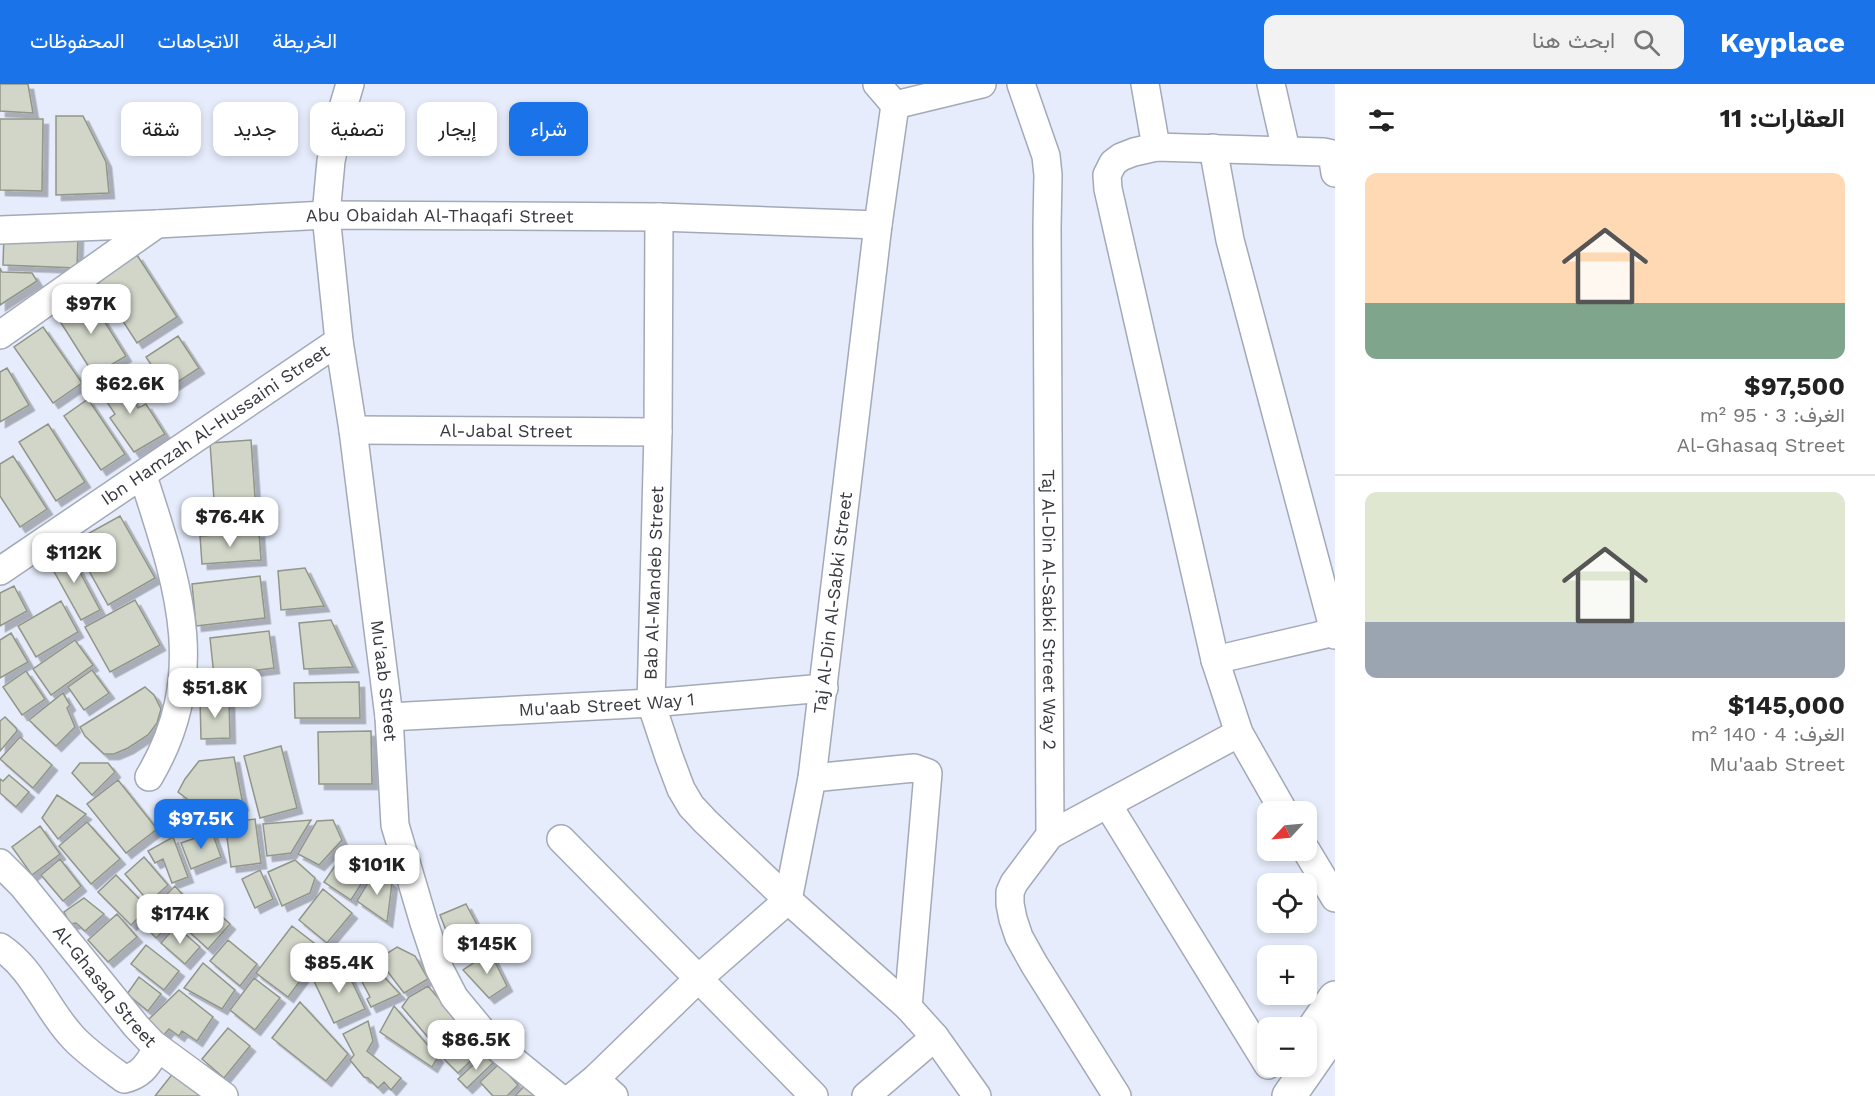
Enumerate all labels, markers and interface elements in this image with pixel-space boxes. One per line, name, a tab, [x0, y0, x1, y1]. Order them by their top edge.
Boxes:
search box	[1264, 15, 1684, 69]
icon: search	[1630, 26, 1663, 59]
text: Keyplace	[1720, 26, 1845, 59]
text: المحفوظات	[30, 28, 125, 53]
text: الاتجاهات	[158, 28, 239, 53]
text: الخريطة	[272, 28, 337, 53]
text: ابحث هنا	[1532, 28, 1615, 53]
chip: شقة	[121, 102, 201, 156]
chip: جديد	[213, 102, 298, 156]
chip: تصفية	[310, 102, 405, 156]
chip: إيجار	[417, 102, 497, 156]
chip: شراء	[509, 102, 588, 156]
text: العقارات: 11	[1720, 103, 1845, 133]
icon: filters	[1365, 104, 1398, 137]
street label: Abu Obaidah Al-Thaqafi Street	[305, 204, 574, 226]
icon: home	[1551, 212, 1659, 320]
pin: $97K	[55, 284, 127, 335]
text: $97K	[66, 291, 116, 315]
street label: Ibn Hamzah Al-Hussaini Street	[97, 340, 333, 509]
pin: $62.6K	[81, 364, 179, 415]
text: $62.6K	[96, 371, 164, 395]
text: $97,500	[1744, 371, 1845, 401]
text: الغرف: 3 · 95 m²	[1700, 403, 1845, 427]
street label: Al-Jabal Street	[440, 420, 573, 441]
text: Al-Ghasaq Street	[1677, 433, 1845, 457]
street label: Taj Al-Din Al-Sabki Street Way 2	[1038, 469, 1061, 750]
street label: Bab Al-Mandeb Street	[640, 485, 667, 680]
street label: Taj Al-Din Al-Sabki Street	[809, 490, 856, 715]
pin: $76.4K	[181, 497, 279, 548]
text: $76.4K	[195, 504, 265, 528]
icon: home	[1551, 531, 1659, 639]
pin: $112K	[32, 533, 116, 584]
text: $112K	[46, 540, 102, 564]
street label: Mu'aab Street	[367, 619, 401, 743]
pin: $51.8K	[166, 668, 264, 719]
text: $51.8K	[182, 675, 248, 699]
street label: Mu'aab Street Way 1	[518, 688, 695, 720]
text: $145,000	[1728, 690, 1845, 720]
text: الغرف: 4 · 140 m²	[1691, 722, 1845, 746]
text: Mu'aab Street	[1709, 752, 1845, 776]
pin: $97.5K	[152, 799, 250, 850]
north arrow	[1257, 801, 1317, 861]
map controls	[1257, 801, 1317, 1077]
text: $97.5K	[168, 806, 234, 830]
pin: $101K	[335, 845, 419, 896]
text: $101K	[349, 852, 405, 876]
button: locate	[1257, 873, 1317, 933]
pin: $174K	[138, 894, 222, 945]
text: $174K	[151, 901, 209, 925]
street label: Al-Ghasaq Street	[49, 921, 162, 1052]
pin: $145K	[445, 924, 529, 975]
text: $145K	[457, 931, 517, 955]
pin: $85.4K	[290, 943, 388, 994]
button: +	[1257, 945, 1317, 1005]
text: $85.4K	[304, 950, 374, 974]
button: −	[1257, 1017, 1317, 1077]
pin: $86.5K	[427, 1020, 525, 1071]
text: $86.5K	[442, 1027, 511, 1051]

